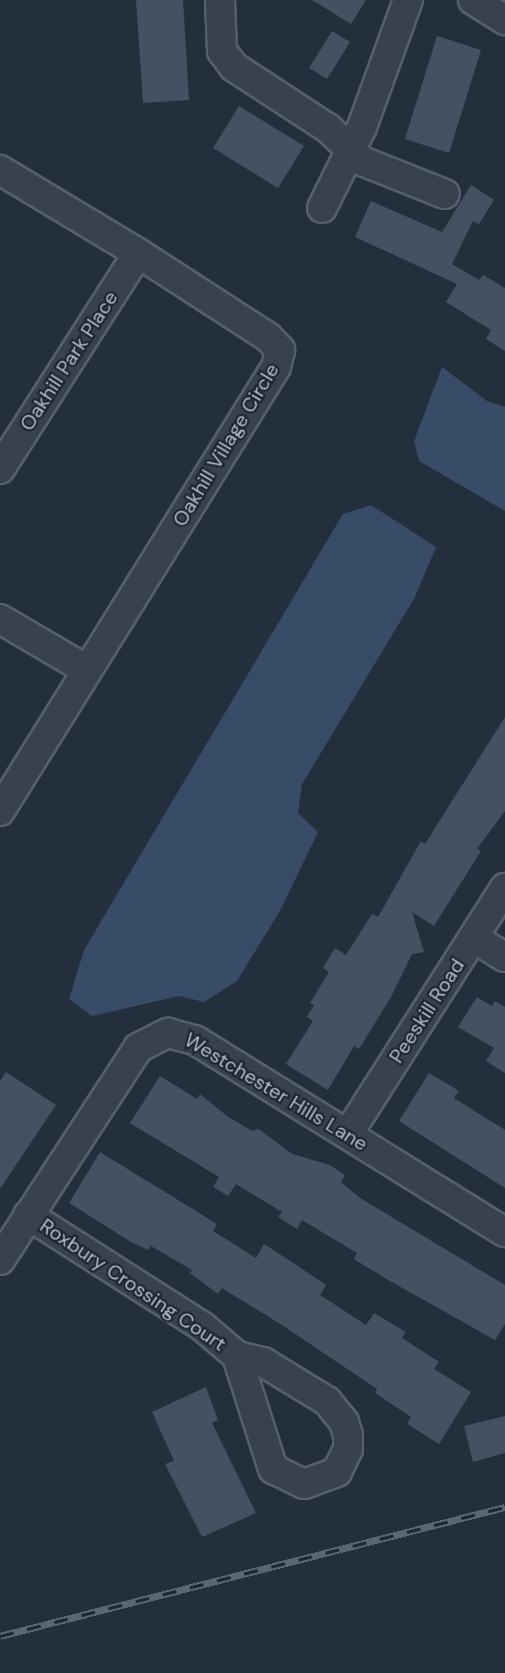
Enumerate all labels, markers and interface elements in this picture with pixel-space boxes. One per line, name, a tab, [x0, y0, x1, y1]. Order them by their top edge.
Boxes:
street label: Oakhill Park Place	[15, 287, 123, 435]
street label: Oakhill Village Circle	[168, 359, 284, 531]
street label: Peeskill Road	[384, 954, 470, 1068]
street label: Westchester Hills Lane	[180, 1028, 372, 1156]
street label: Roxbury Crossing Court	[35, 1214, 231, 1356]

